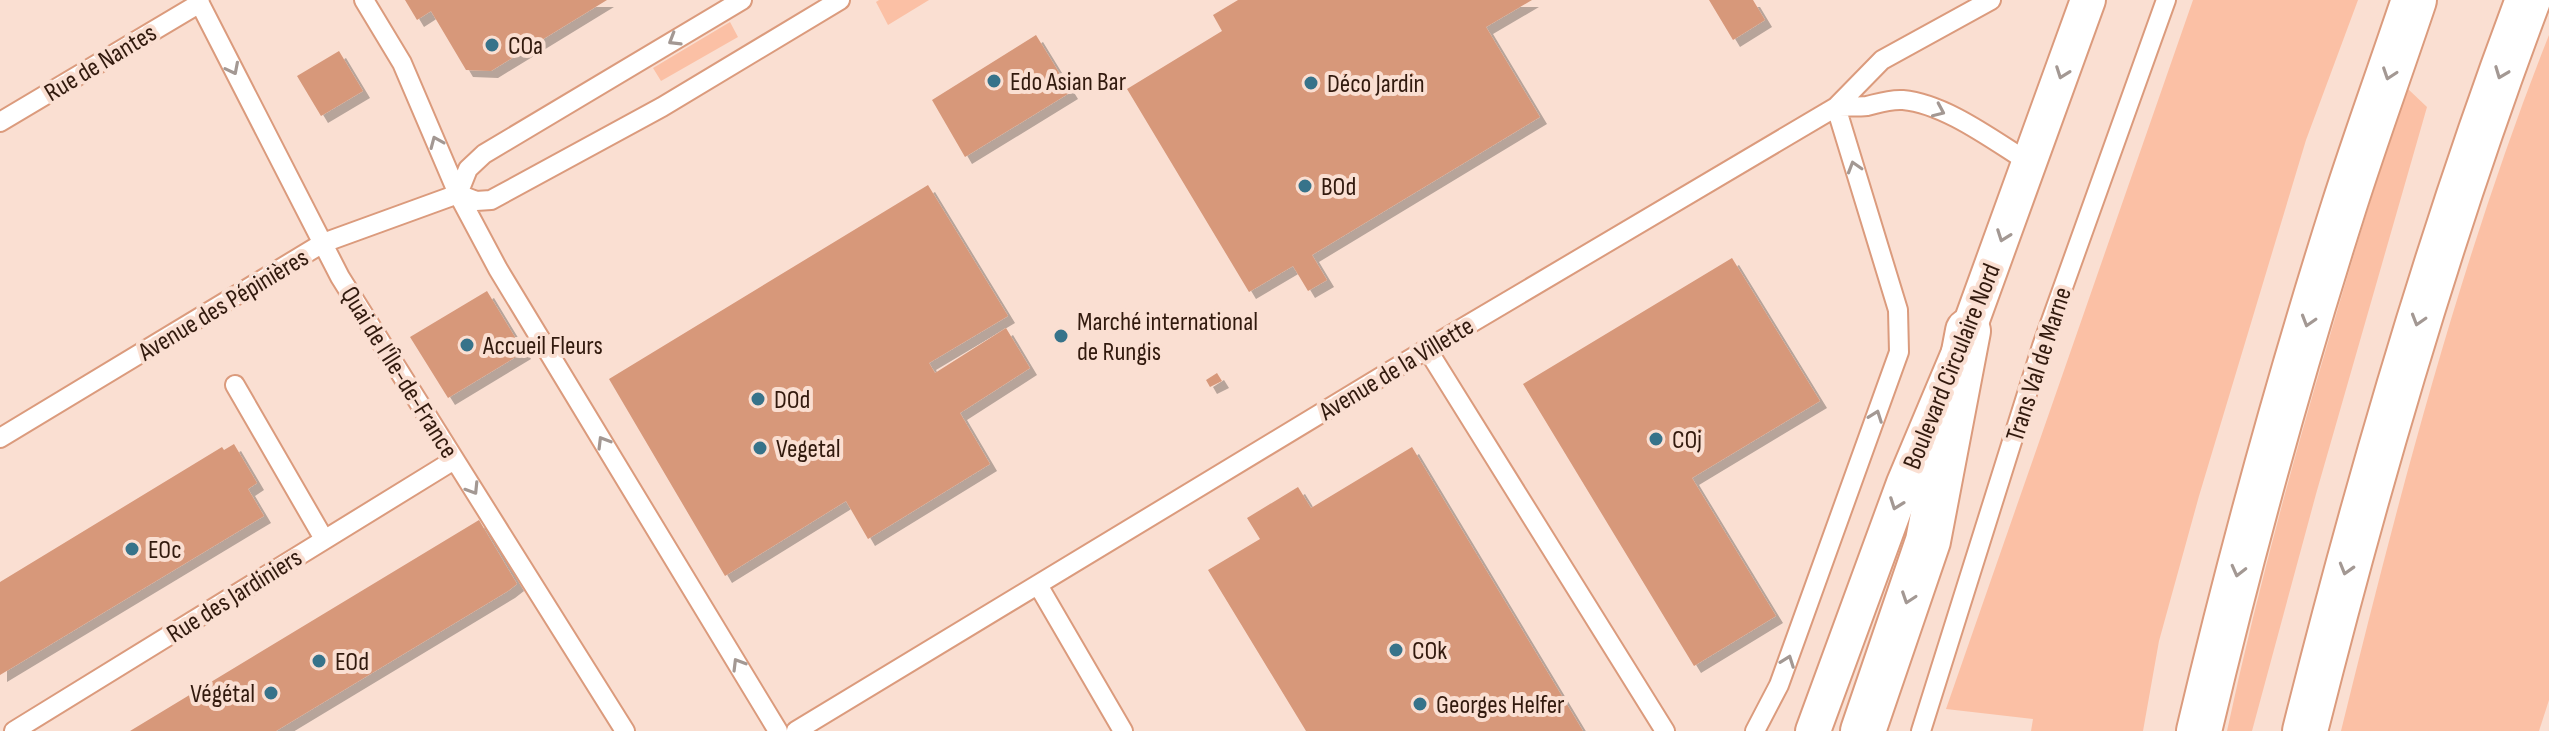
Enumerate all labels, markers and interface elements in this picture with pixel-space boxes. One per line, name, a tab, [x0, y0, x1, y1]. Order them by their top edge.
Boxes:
street label: Rue de Nantes	[39, 18, 162, 109]
one-way arrow	[669, 30, 683, 46]
place label: COa	[508, 31, 543, 62]
marker: COa	[483, 36, 501, 54]
one-way arrow	[224, 61, 239, 76]
one-way arrow	[2494, 65, 2511, 79]
one-way arrow	[2056, 66, 2072, 80]
one-way arrow	[2382, 66, 2399, 80]
place label: Edo Asian Bar	[1010, 67, 1127, 98]
place label: Déco Jardin	[1327, 69, 1425, 100]
marker: Edo Asian Bar	[985, 72, 1003, 90]
marker: Déco Jardin	[1302, 74, 1320, 92]
one-way arrow	[1931, 102, 1945, 118]
one-way arrow	[429, 136, 445, 150]
one-way arrow	[1847, 160, 1863, 174]
place label: BOd	[1321, 172, 1356, 203]
marker: BOd	[1296, 177, 1314, 195]
one-way arrow	[1996, 229, 2013, 243]
street label: Avenue des Pépinières	[132, 242, 314, 369]
street label: Boulevard Circulaire Nord	[1897, 259, 2008, 474]
street label: Quai de l'Île-de-France	[333, 281, 464, 464]
street label: Trans Val de Marne	[2000, 284, 2079, 445]
place label: Marché international de Rungis	[1077, 307, 1258, 368]
street label: Avenue de la Villette	[1313, 311, 1480, 428]
one-way arrow	[2412, 312, 2428, 326]
one-way arrow	[2301, 313, 2317, 327]
marker: Marché international de Rungis	[1052, 327, 1070, 345]
place label: Accueil Fleurs	[482, 331, 603, 362]
marker: Accueil Fleurs	[458, 336, 476, 354]
place label: DOd	[774, 385, 810, 416]
marker: DOd	[749, 390, 767, 408]
one-way arrow	[1867, 410, 1883, 424]
place label: COj	[1672, 425, 1702, 456]
marker: COj	[1647, 430, 1665, 448]
place label: Vegetal	[776, 434, 841, 465]
one-way arrow	[597, 436, 612, 451]
marker: Vegetal	[751, 439, 769, 457]
one-way arrow	[463, 481, 478, 495]
one-way arrow	[1889, 496, 1906, 510]
place label: EOc	[148, 535, 182, 566]
marker: EOc	[123, 540, 141, 558]
street label: Rue des Jardiniers	[162, 543, 308, 650]
one-way arrow	[2339, 562, 2356, 576]
one-way arrow	[2231, 564, 2248, 578]
one-way arrow	[1902, 590, 1918, 604]
place label: COk	[1412, 636, 1447, 667]
marker: COk	[1387, 641, 1405, 659]
place label: EOd	[335, 647, 369, 678]
marker: EOd	[310, 652, 328, 670]
one-way arrow	[1778, 654, 1795, 668]
one-way arrow	[732, 658, 748, 673]
place label: Végétal	[190, 679, 255, 710]
marker: Végétal	[262, 684, 280, 702]
place label: Georges Helfer	[1436, 690, 1565, 721]
marker: Georges Helfer	[1411, 695, 1429, 713]

